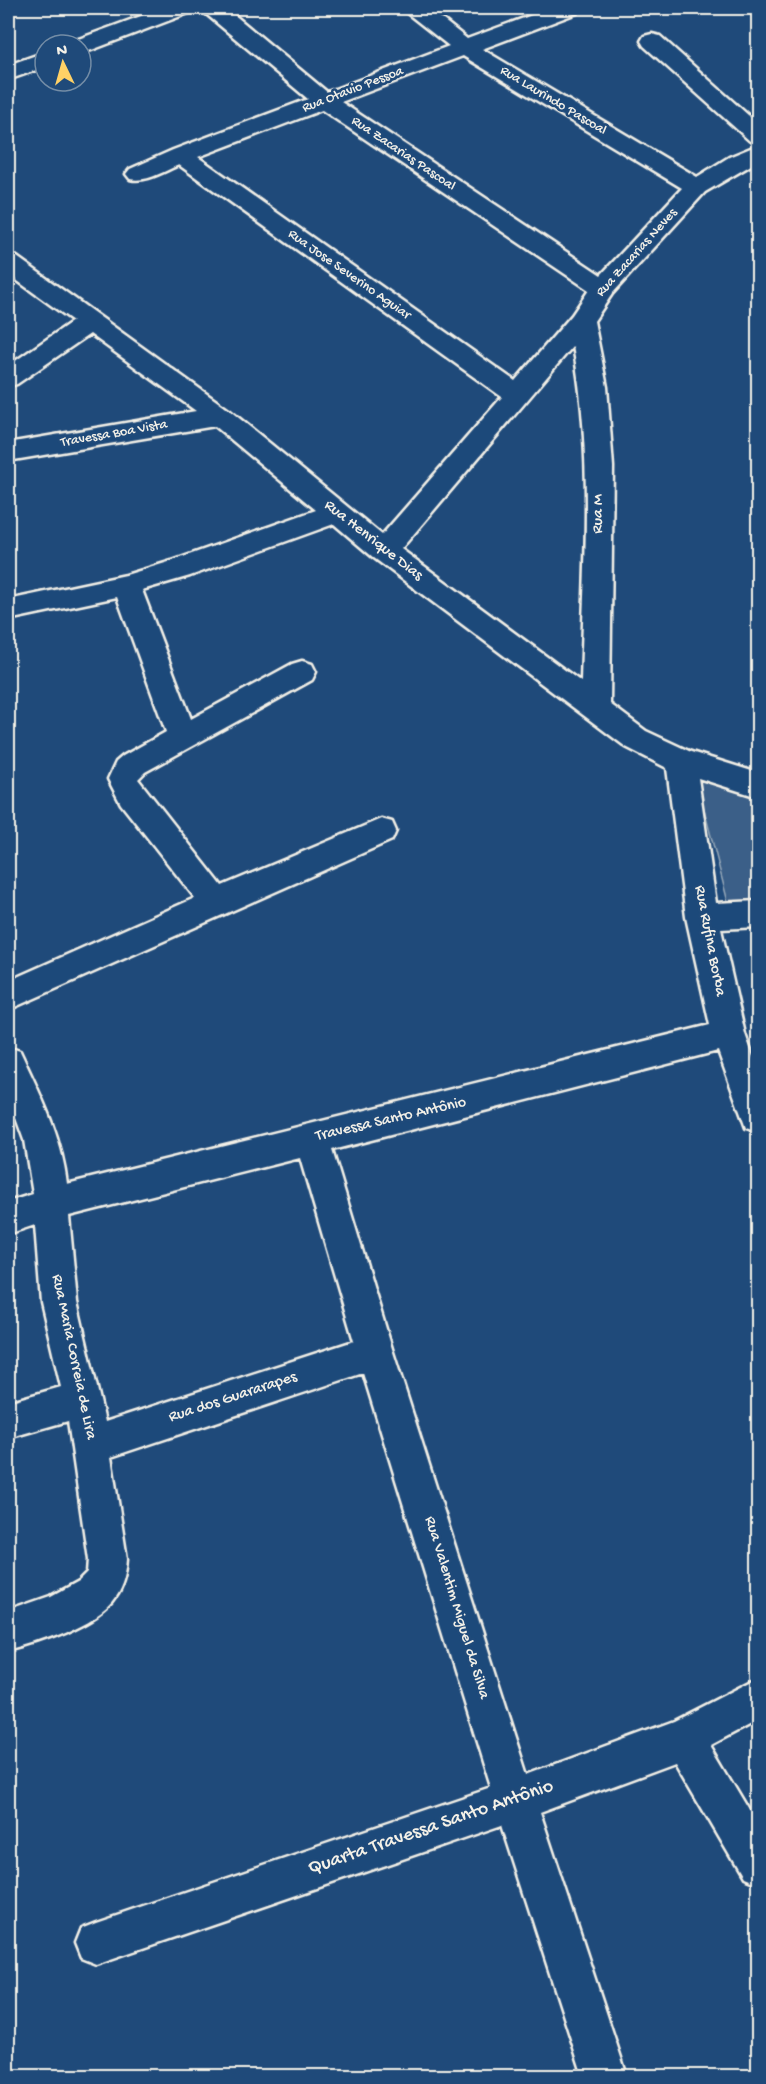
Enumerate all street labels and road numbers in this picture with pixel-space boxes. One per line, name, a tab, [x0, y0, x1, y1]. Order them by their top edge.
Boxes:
street label: Rua Otavio Pessoa	[300, 62, 407, 117]
street label: Rua Laurindo Pascoal	[497, 62, 609, 140]
street label: Rua Zacarias Pascoal	[348, 113, 458, 195]
street label: Rua Zacarias Neves	[593, 205, 682, 301]
street label: Rua Jose Severino Aguiar	[284, 226, 415, 325]
street label: Travessa Boa Vista	[58, 416, 170, 452]
street label: Rua M	[589, 493, 609, 534]
street label: Rua Henrique Dias	[320, 496, 427, 586]
street label: Rua Rufina Borba	[689, 884, 729, 999]
street label: Travessa Santo Antônio	[313, 1093, 468, 1147]
street label: Rua Maria Correia de Lira	[46, 1273, 100, 1442]
street label: Rua dos Guararapes	[167, 1368, 300, 1428]
street label: Rua Valentim Miguel da Silva	[419, 1514, 493, 1703]
street label: Quarta Travessa Santo Antônio	[305, 1775, 557, 1881]

